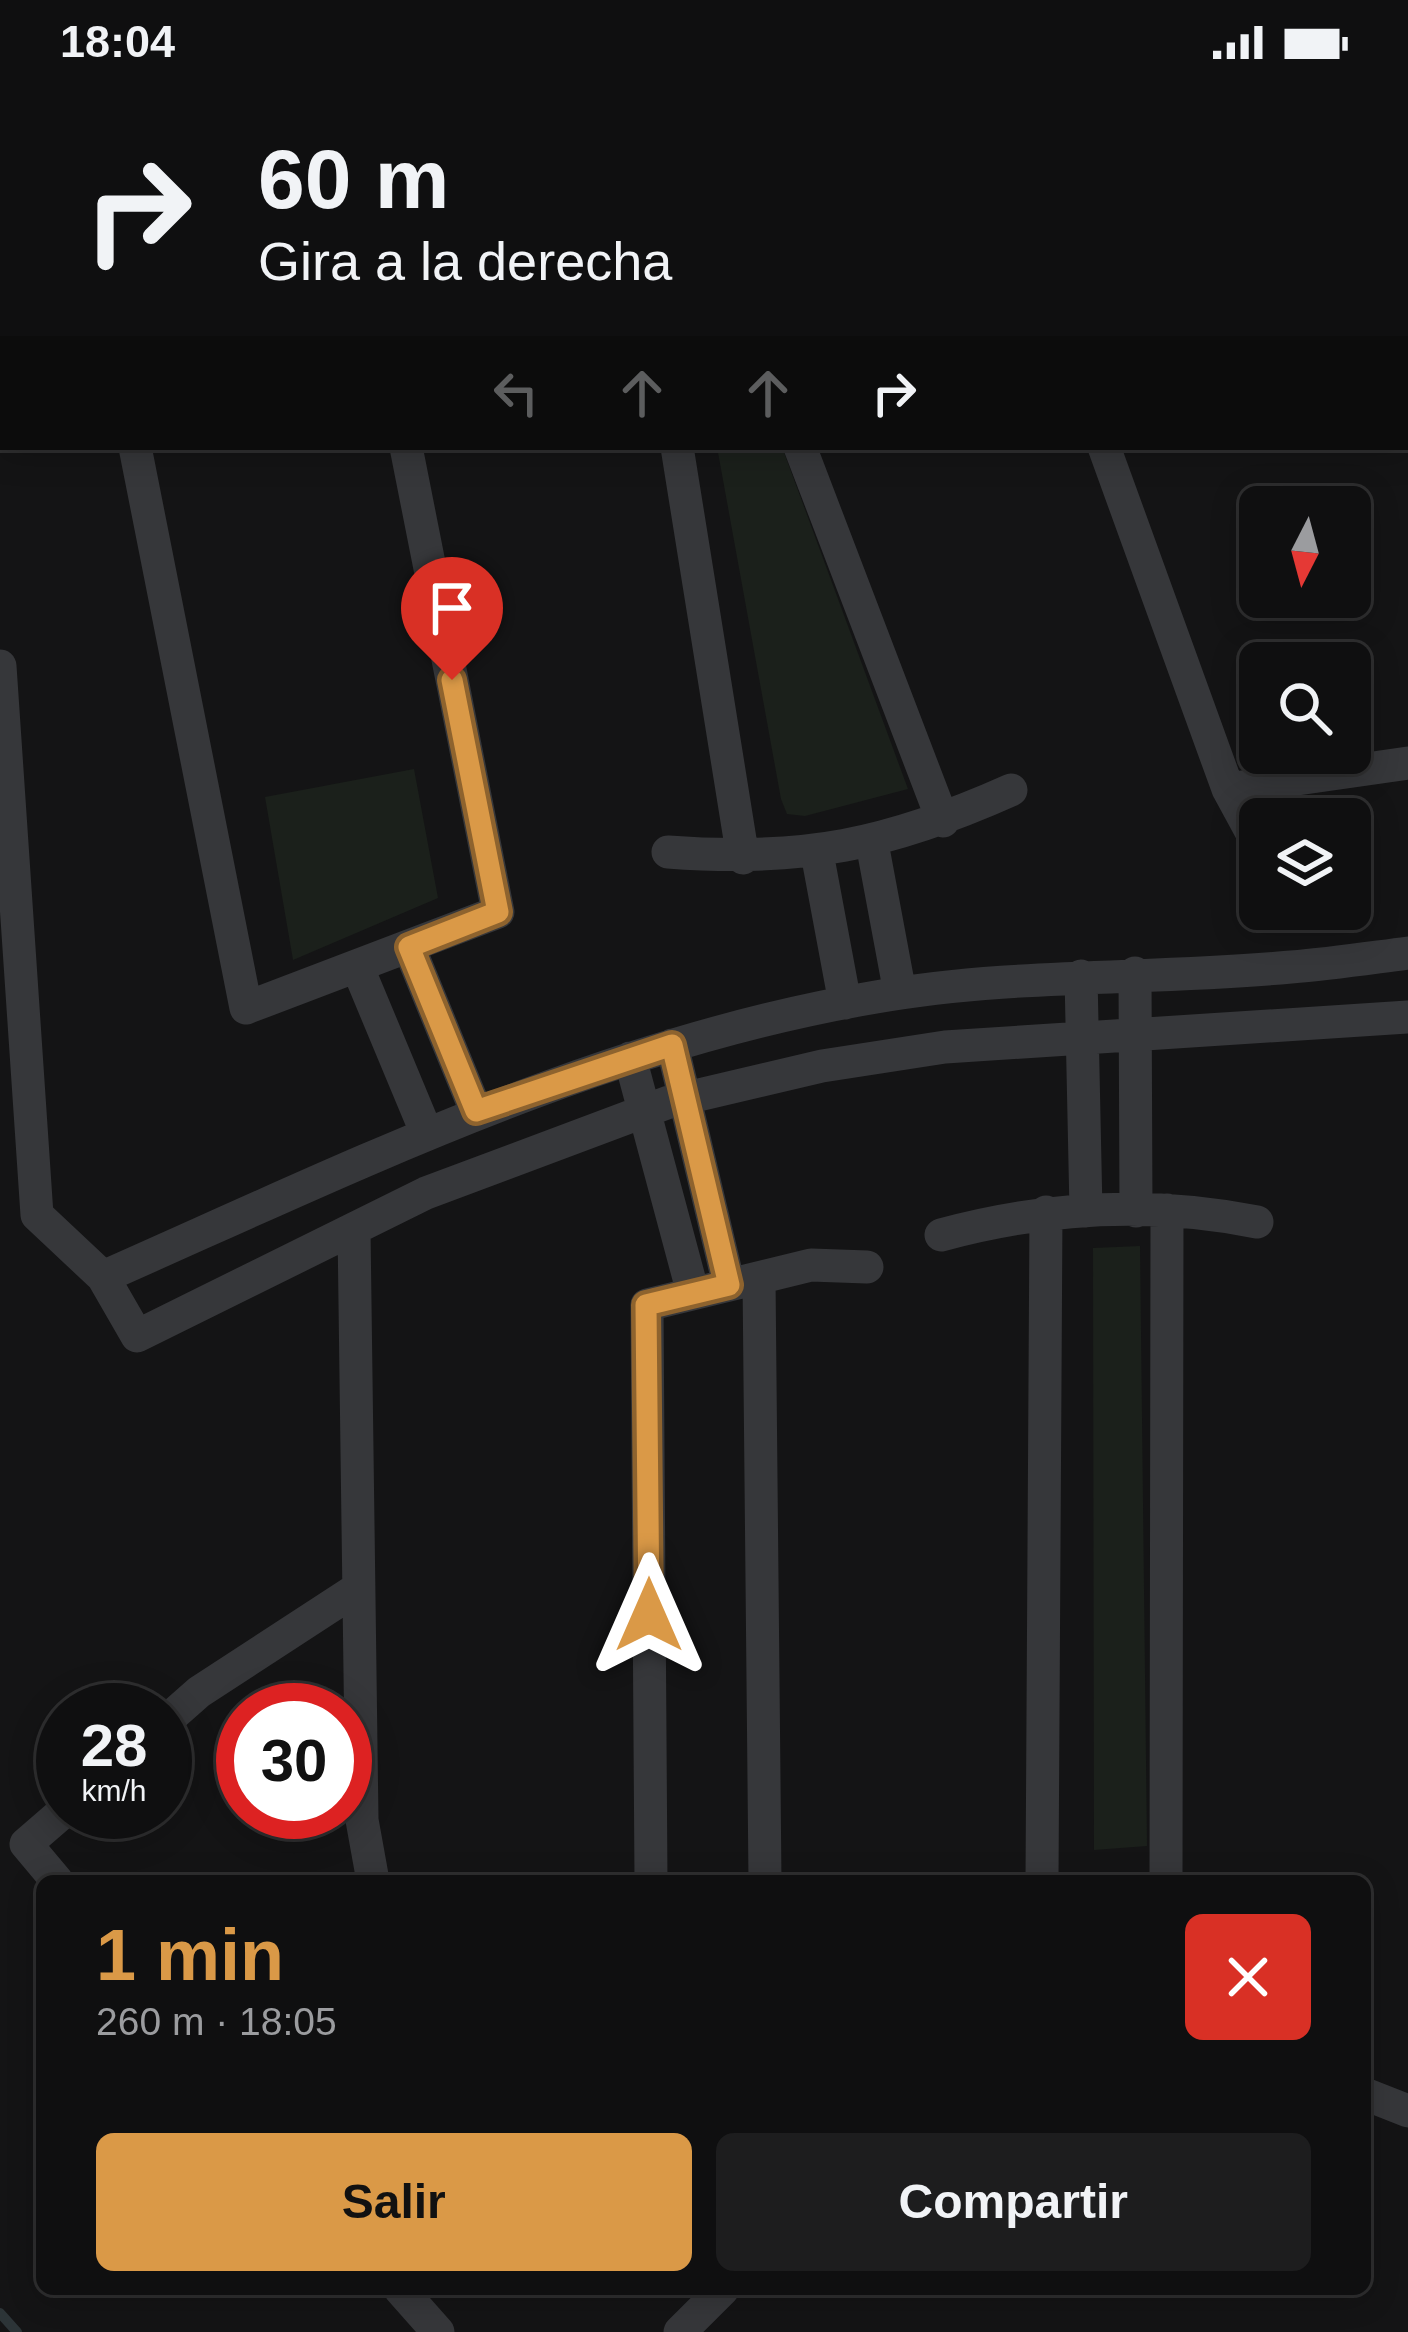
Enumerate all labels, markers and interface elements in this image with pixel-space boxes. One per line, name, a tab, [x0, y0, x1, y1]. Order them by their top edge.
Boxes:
text: 18:04	[60, 16, 175, 67]
icon: right	[60, 132, 216, 288]
text: 60 m	[258, 132, 449, 226]
text: Gira a la derecha	[258, 231, 672, 291]
icon: left	[483, 360, 549, 426]
icon: ahead	[609, 360, 675, 426]
icon: ahead	[735, 360, 801, 426]
icon: right	[861, 360, 927, 426]
north arrow	[1239, 486, 1371, 618]
map controls	[1239, 486, 1371, 930]
pin	[401, 557, 503, 680]
icon: arrive	[419, 575, 485, 641]
button: search	[1239, 642, 1371, 774]
button: layers	[1239, 798, 1371, 930]
position arrow	[586, 1552, 712, 1678]
speed limit sign: 30	[216, 1683, 372, 1839]
text: 28	[81, 1712, 147, 1779]
text: km/h	[81, 1774, 147, 1807]
button: close	[1185, 1914, 1311, 2040]
text: 1 min	[96, 1915, 284, 1995]
text: 260 m · 18:05	[96, 2000, 337, 2043]
button: Salir	[96, 2133, 692, 2271]
button: Compartir	[716, 2133, 1311, 2271]

